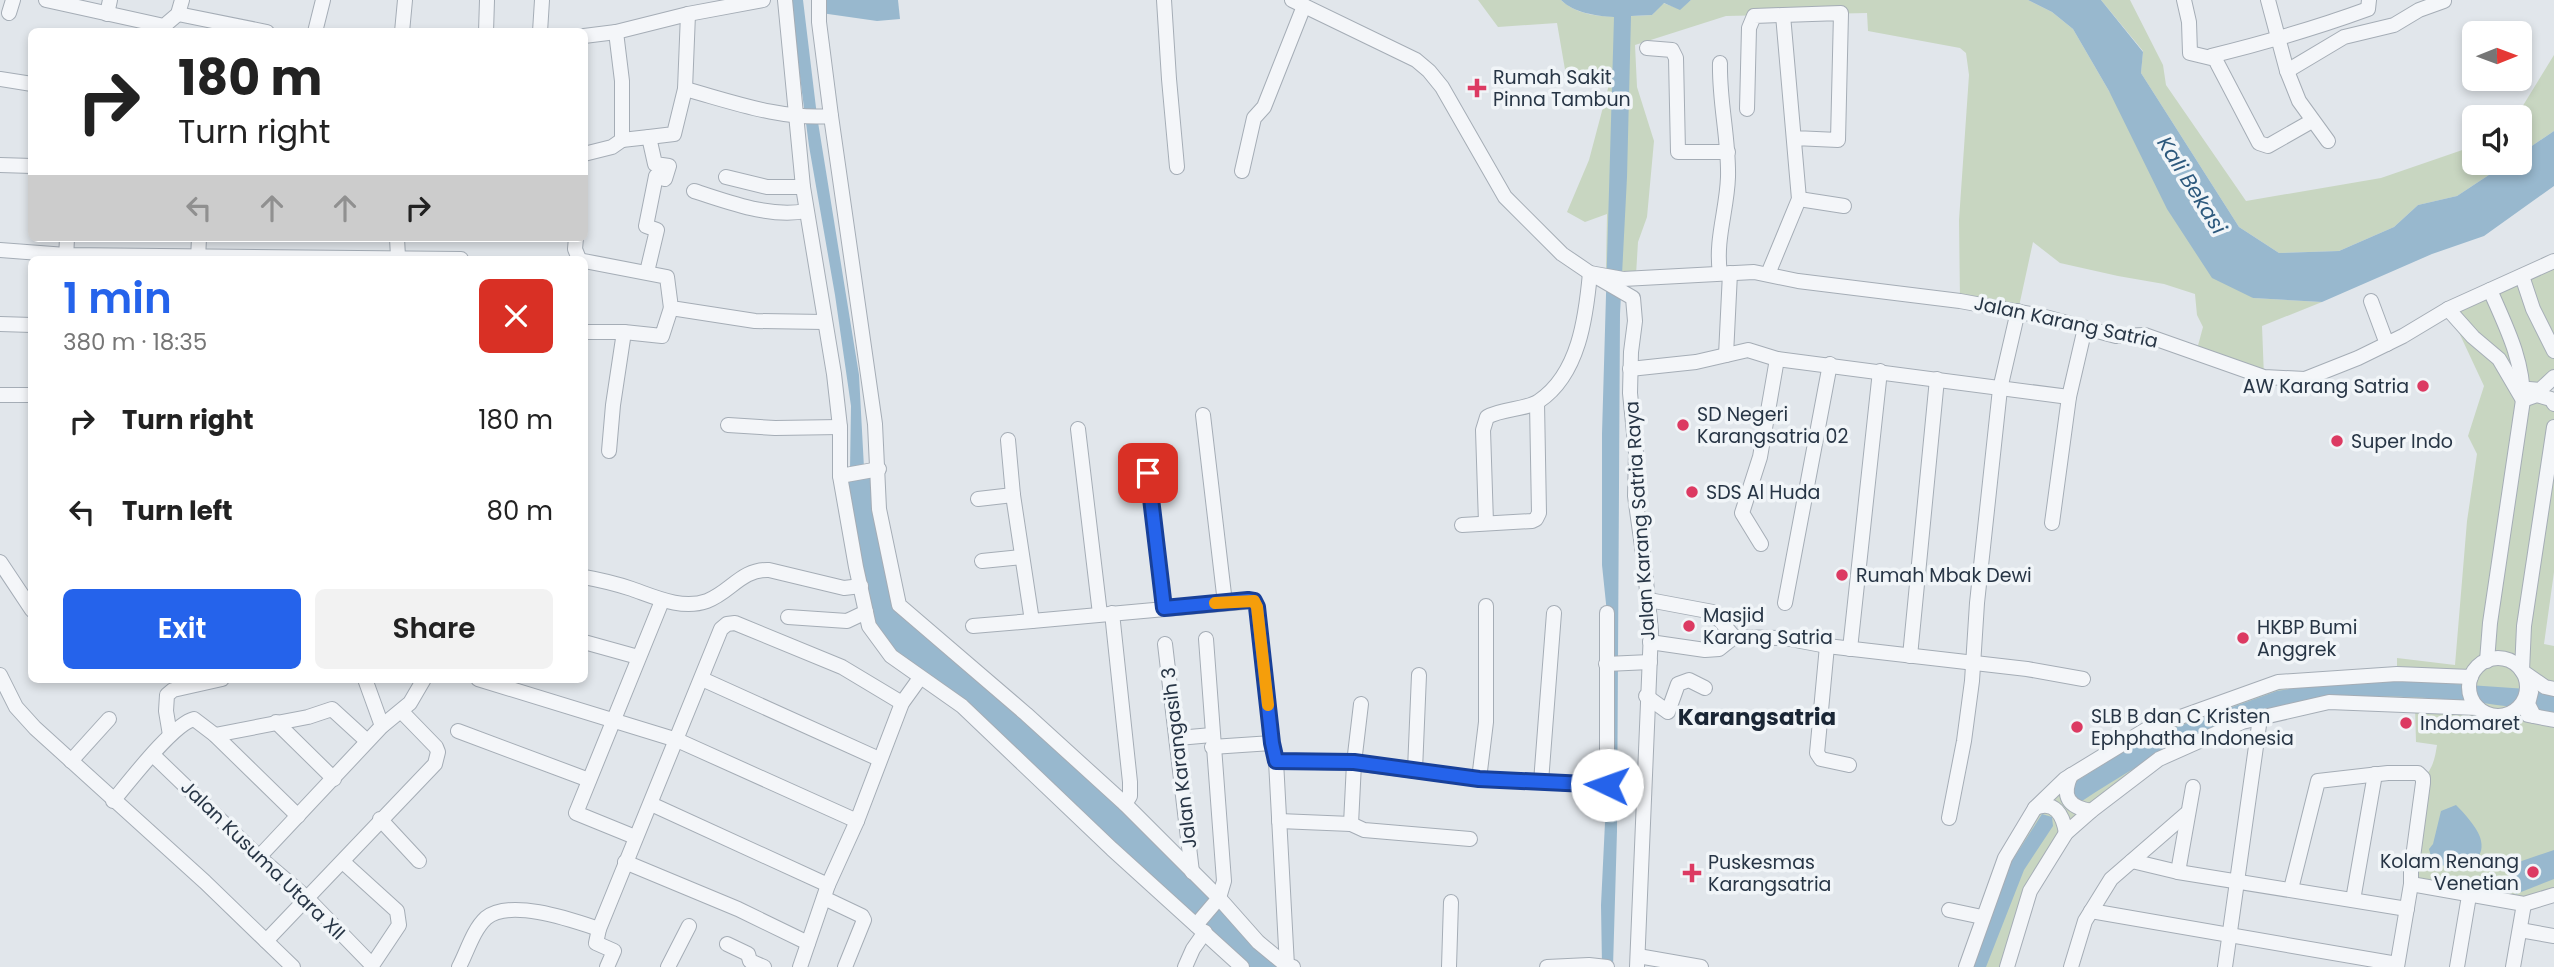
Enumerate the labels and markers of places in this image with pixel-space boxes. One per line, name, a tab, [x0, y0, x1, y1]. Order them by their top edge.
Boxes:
place label: Rumah Sakit Pinna Tambun	[1493, 64, 1631, 113]
marker: Rumah Sakit Pinna Tambun	[1467, 78, 1487, 98]
place label: AW Karang Satria	[2243, 373, 2409, 400]
marker: AW Karang Satria	[2415, 378, 2431, 394]
place label: SD Negeri Karangsatria 02	[1697, 401, 1848, 450]
marker: SD Negeri Karangsatria 02	[1675, 417, 1691, 433]
place label: Super Indo	[2351, 428, 2453, 455]
marker: Super Indo	[2329, 433, 2345, 449]
pin	[1118, 443, 1178, 503]
place label: SDS Al Huda	[1706, 479, 1820, 506]
marker: SDS Al Huda	[1684, 484, 1700, 500]
place label: Rumah Mbak Dewi	[1856, 562, 2032, 589]
marker: Rumah Mbak Dewi	[1834, 567, 1850, 583]
place label: Masjid Karang Satria	[1703, 602, 1833, 651]
place label: HKBP Bumi Anggrek	[2257, 614, 2357, 663]
marker: Masjid Karang Satria	[1681, 618, 1697, 634]
marker: HKBP Bumi Anggrek	[2235, 630, 2251, 646]
place label: SLB B dan C Kristen Ephphatha Indonesia	[2091, 703, 2294, 752]
place label: Indomaret	[2420, 710, 2520, 737]
marker: Indomaret	[2398, 715, 2414, 731]
marker: SLB B dan C Kristen Ephphatha Indonesia	[2069, 719, 2085, 735]
place label: Kolam Renang Venetian	[2380, 848, 2519, 897]
place label: Puskesmas Karangsatria	[1708, 849, 1831, 898]
marker: Puskesmas Karangsatria	[1682, 863, 1702, 883]
marker: Kolam Renang Venetian	[2525, 864, 2541, 880]

